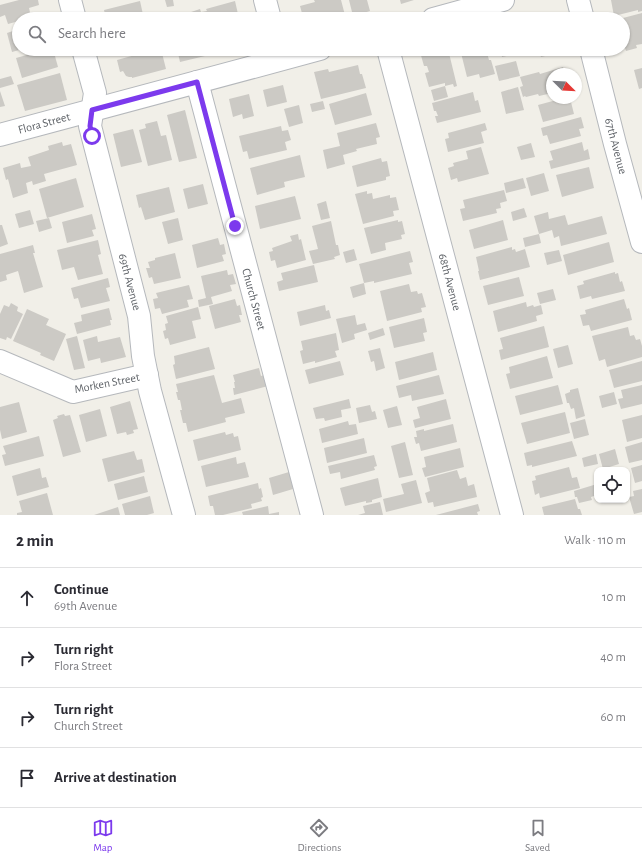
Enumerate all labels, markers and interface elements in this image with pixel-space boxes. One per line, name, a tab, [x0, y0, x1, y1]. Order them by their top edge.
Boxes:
search box	[12, 12, 630, 56]
icon: search	[26, 23, 48, 45]
text: Search here	[58, 26, 126, 41]
north arrow	[546, 68, 582, 104]
street label: Flora Street	[17, 110, 72, 136]
street label: 67th Avenue	[603, 117, 629, 175]
route start	[83, 127, 101, 145]
route end	[226, 217, 244, 235]
street label: 69th Avenue	[117, 252, 143, 312]
street label: 68th Avenue	[437, 252, 463, 312]
street label: Church Street	[240, 267, 268, 331]
street label: Morken Street	[73, 371, 141, 395]
map controls	[594, 467, 630, 503]
button: locate	[594, 467, 630, 503]
text: 2 min	[16, 532, 54, 549]
text: Walk · 110 m	[564, 534, 626, 547]
text: Continue	[54, 582, 109, 597]
icon: ahead	[16, 587, 38, 609]
text: 10 m	[602, 591, 626, 604]
text: 69th Avenue	[54, 600, 117, 613]
text: Turn right	[54, 642, 113, 657]
icon: right	[16, 647, 38, 669]
text: 40 m	[600, 651, 626, 664]
text: Flora Street	[54, 660, 112, 673]
text: Turn right	[54, 702, 113, 717]
icon: right	[16, 707, 38, 729]
text: 60 m	[600, 711, 626, 724]
text: Church Street	[54, 720, 123, 733]
icon: arrive	[16, 767, 38, 789]
text: Arrive at destination	[54, 770, 177, 785]
tab: Map	[92, 817, 114, 854]
tab: Directions	[297, 817, 341, 854]
tab: Saved	[525, 817, 550, 854]

